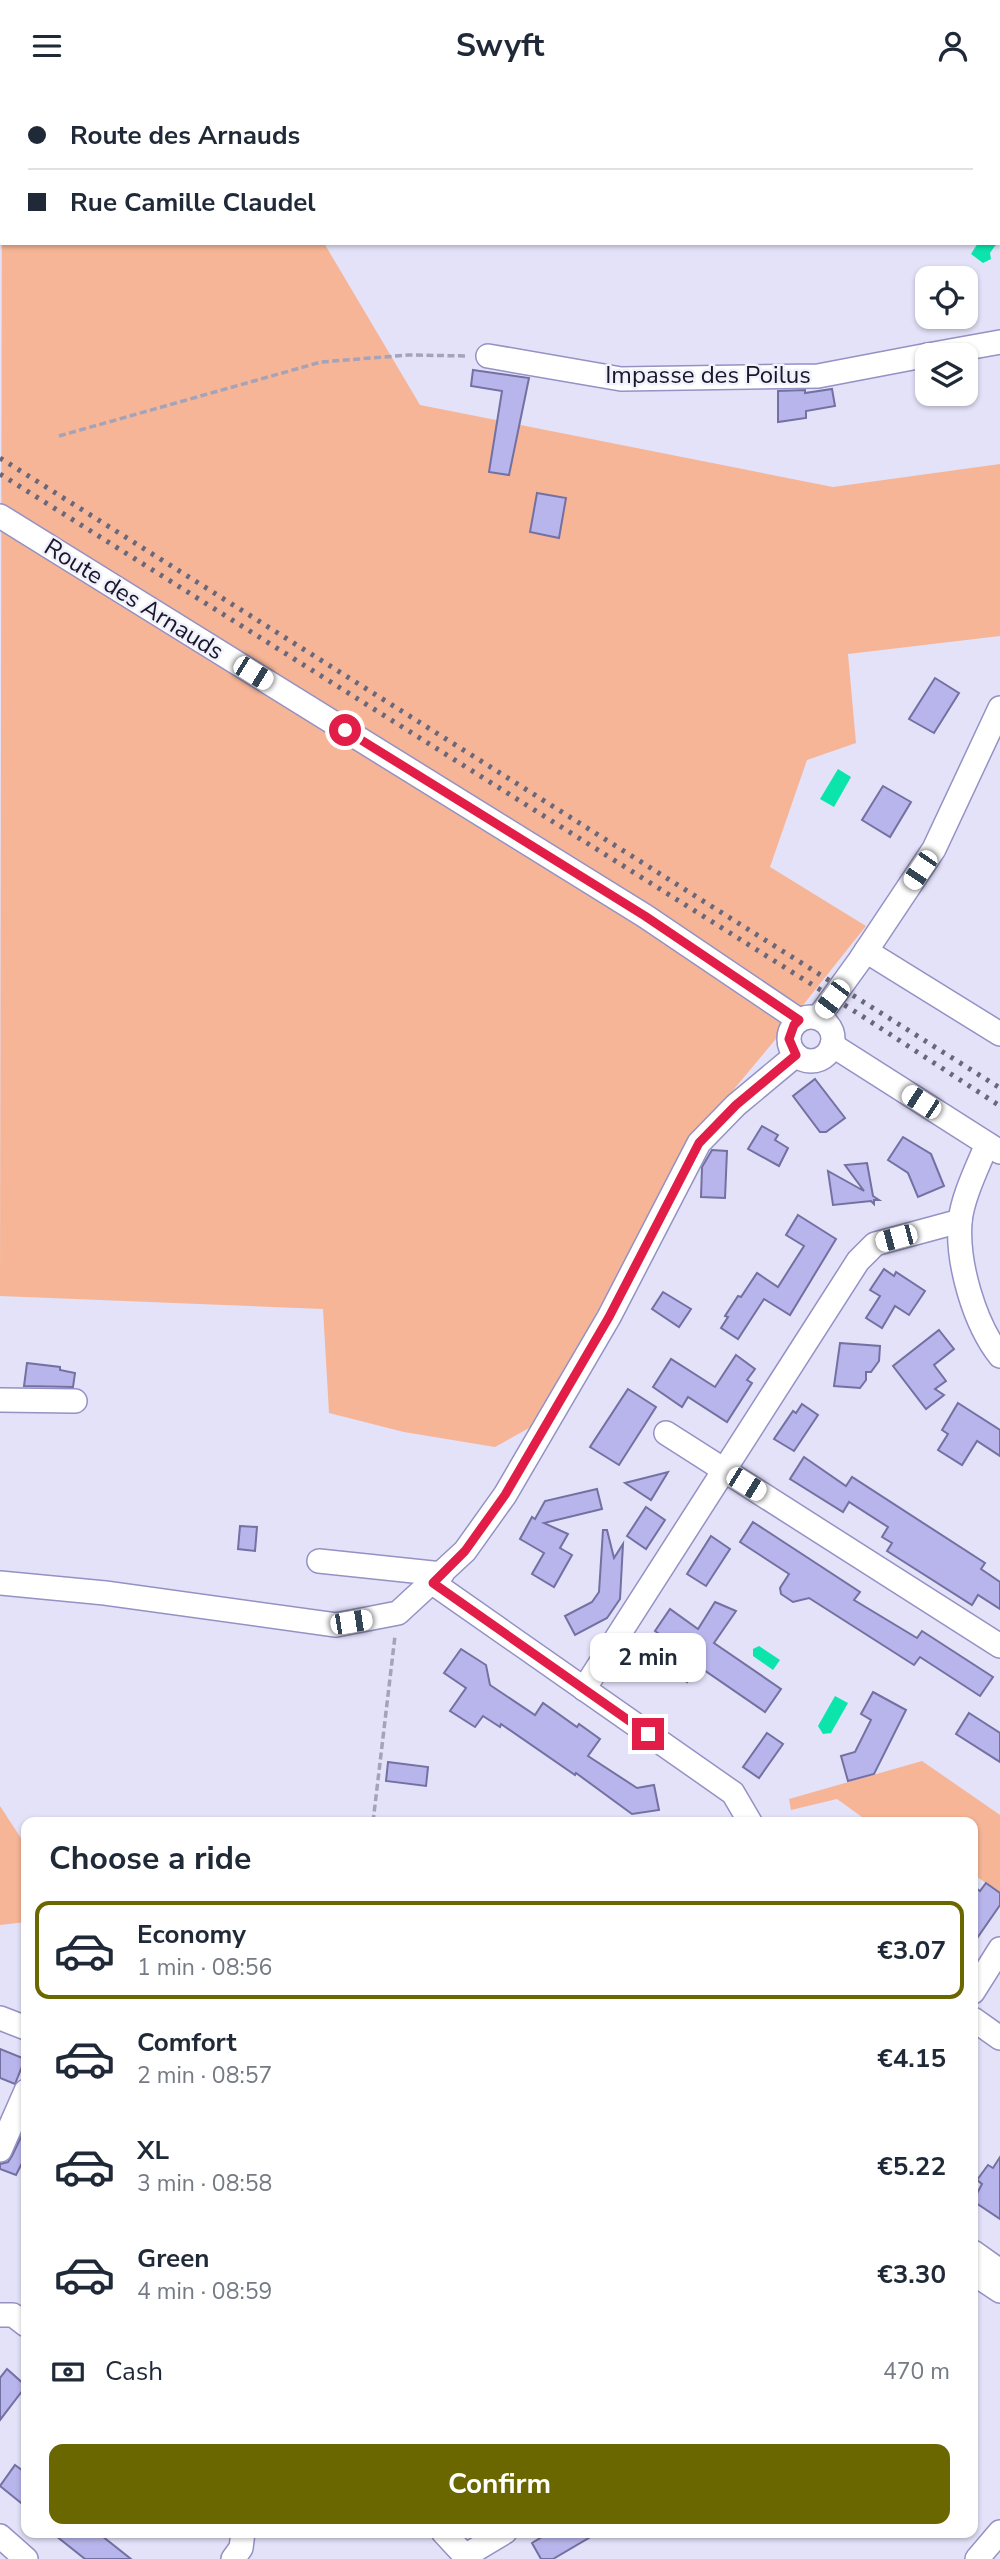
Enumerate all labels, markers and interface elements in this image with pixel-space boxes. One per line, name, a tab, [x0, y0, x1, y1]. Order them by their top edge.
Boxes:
text: Swyft	[456, 24, 544, 67]
icon: menu	[28, 27, 66, 65]
icon: person	[934, 27, 972, 65]
text: Route des Arnauds	[70, 118, 300, 153]
text: Rue Camille Claudel	[70, 185, 316, 220]
map controls	[915, 266, 978, 406]
button: locate	[915, 266, 978, 329]
button: layers	[915, 343, 978, 406]
street label: Impasse des Poilus	[605, 359, 811, 391]
street label: Route des Arnauds	[38, 531, 230, 667]
car	[230, 653, 277, 693]
route start	[329, 714, 361, 746]
car	[900, 847, 941, 893]
car	[811, 976, 854, 1022]
car	[898, 1082, 945, 1122]
car	[873, 1222, 920, 1254]
car	[723, 1464, 770, 1504]
car	[329, 1608, 374, 1636]
callout: 2 min	[590, 1633, 706, 1681]
text: 2 min	[618, 1642, 678, 1673]
route end	[632, 1718, 664, 1750]
text: Choose a ride	[49, 1837, 251, 1880]
text: Economy	[137, 1917, 246, 1952]
icon: car	[53, 1919, 116, 1982]
text: €3.07	[877, 1933, 946, 1968]
text: 1 min · 08:56	[137, 1952, 272, 1983]
text: Comfort	[137, 2025, 237, 2060]
icon: car	[53, 2027, 116, 2090]
text: €4.15	[877, 2041, 946, 2076]
text: 2 min · 08:57	[137, 2060, 272, 2091]
text: XL	[137, 2133, 169, 2168]
icon: car	[53, 2135, 116, 2198]
text: €5.22	[877, 2149, 946, 2184]
text: 3 min · 08:58	[137, 2168, 272, 2199]
text: Green	[137, 2241, 210, 2276]
icon: car	[53, 2243, 116, 2306]
text: €3.30	[877, 2257, 946, 2292]
text: 4 min · 08:59	[137, 2276, 272, 2307]
icon: cash	[49, 2353, 87, 2391]
text: Cash	[105, 2354, 163, 2389]
text: 470 m	[883, 2356, 950, 2387]
button: Confirm	[49, 2444, 950, 2524]

